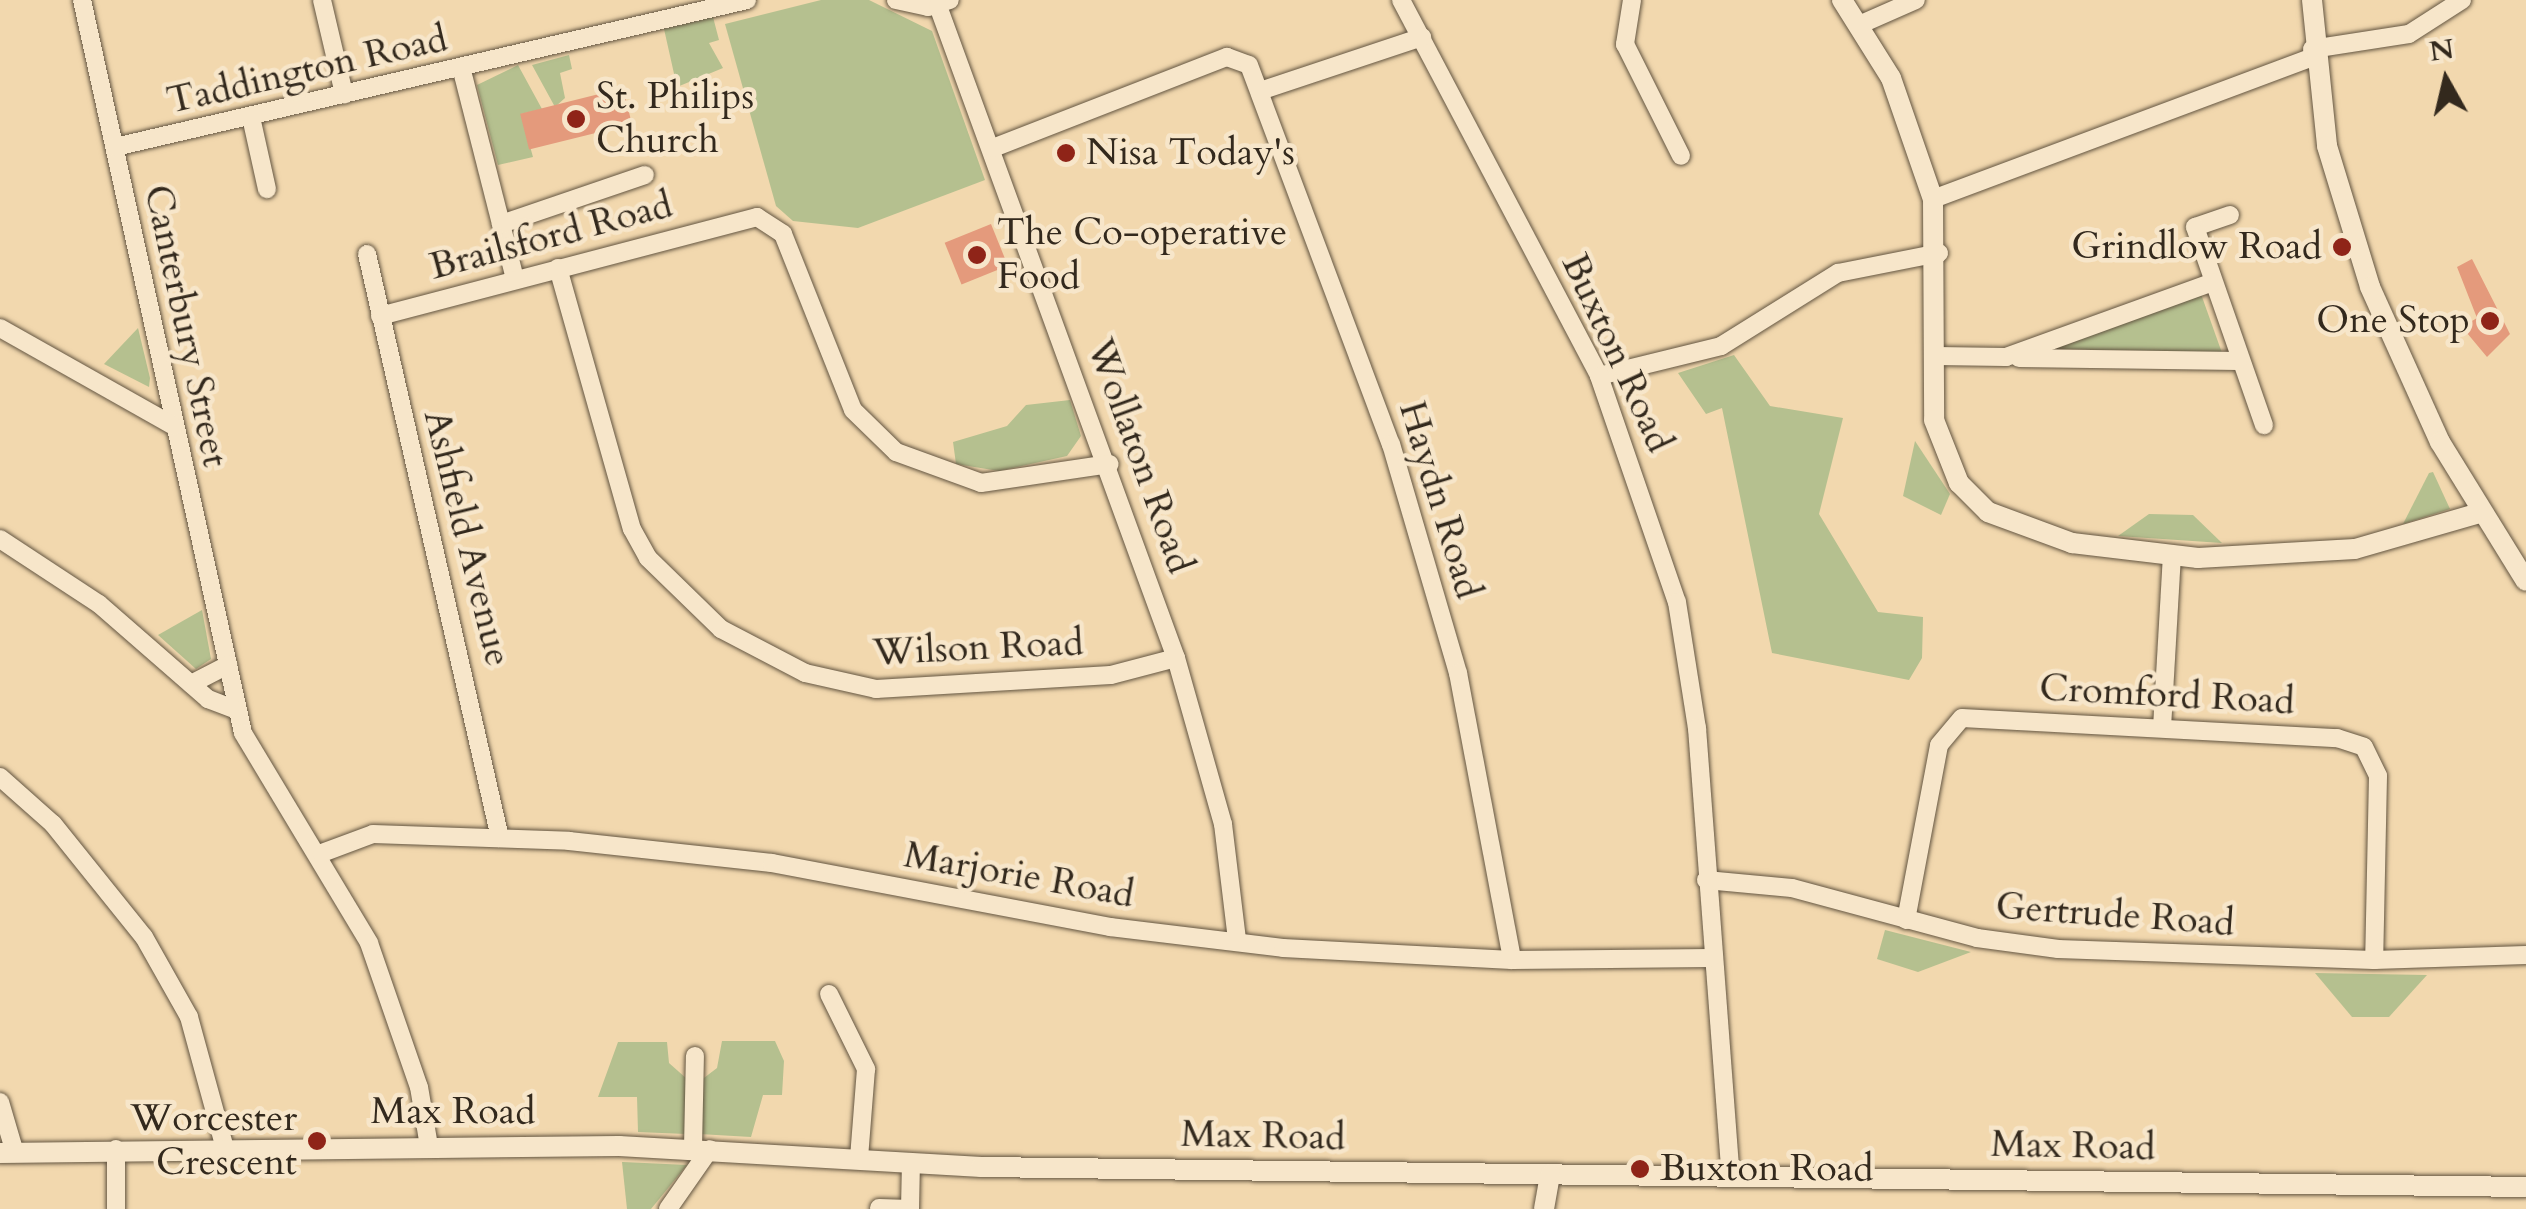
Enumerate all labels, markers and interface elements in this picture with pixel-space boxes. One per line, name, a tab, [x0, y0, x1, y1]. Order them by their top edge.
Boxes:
street label: Taddington Road	[162, 16, 452, 124]
north arrow	[2396, 30, 2496, 130]
text: N	[2427, 30, 2456, 71]
place label: St. Philips Church	[596, 74, 754, 163]
marker: St. Philips Church	[565, 108, 587, 130]
place label: Nisa Today's	[1086, 130, 1295, 176]
marker: Nisa Today's	[1055, 142, 1077, 164]
street label: Canterbury Street	[134, 181, 238, 471]
street label: Brailsford Road	[425, 182, 677, 290]
place label: The Co-operative Food	[997, 210, 1287, 300]
place label: Grindlow Road	[2071, 224, 2322, 270]
marker: Grindlow Road	[2331, 236, 2353, 258]
marker: The Co-operative Food	[966, 244, 988, 266]
street label: Buxton Road	[1551, 247, 1683, 459]
place label: One Stop	[2316, 298, 2470, 344]
marker: One Stop	[2479, 310, 2501, 332]
street label: Wollaton Road	[1076, 333, 1204, 579]
street label: Haydn Road	[1388, 396, 1492, 604]
street label: Ashfield Avenue	[413, 405, 521, 671]
street label: Wilson Road	[872, 620, 1084, 676]
street label: Cromford Road	[2038, 666, 2296, 724]
street label: Marjorie Road	[900, 832, 1138, 918]
street label: Gertrude Road	[1994, 884, 2236, 946]
street label: Max Road	[371, 1089, 535, 1135]
place label: Worcester Crescent	[130, 1096, 297, 1186]
street label: Max Road	[1180, 1112, 1346, 1160]
street label: Max Road	[1990, 1122, 2156, 1170]
marker: Worcester Crescent	[306, 1130, 328, 1152]
place label: Buxton Road	[1660, 1146, 1873, 1192]
marker: Buxton Road	[1629, 1158, 1651, 1180]

